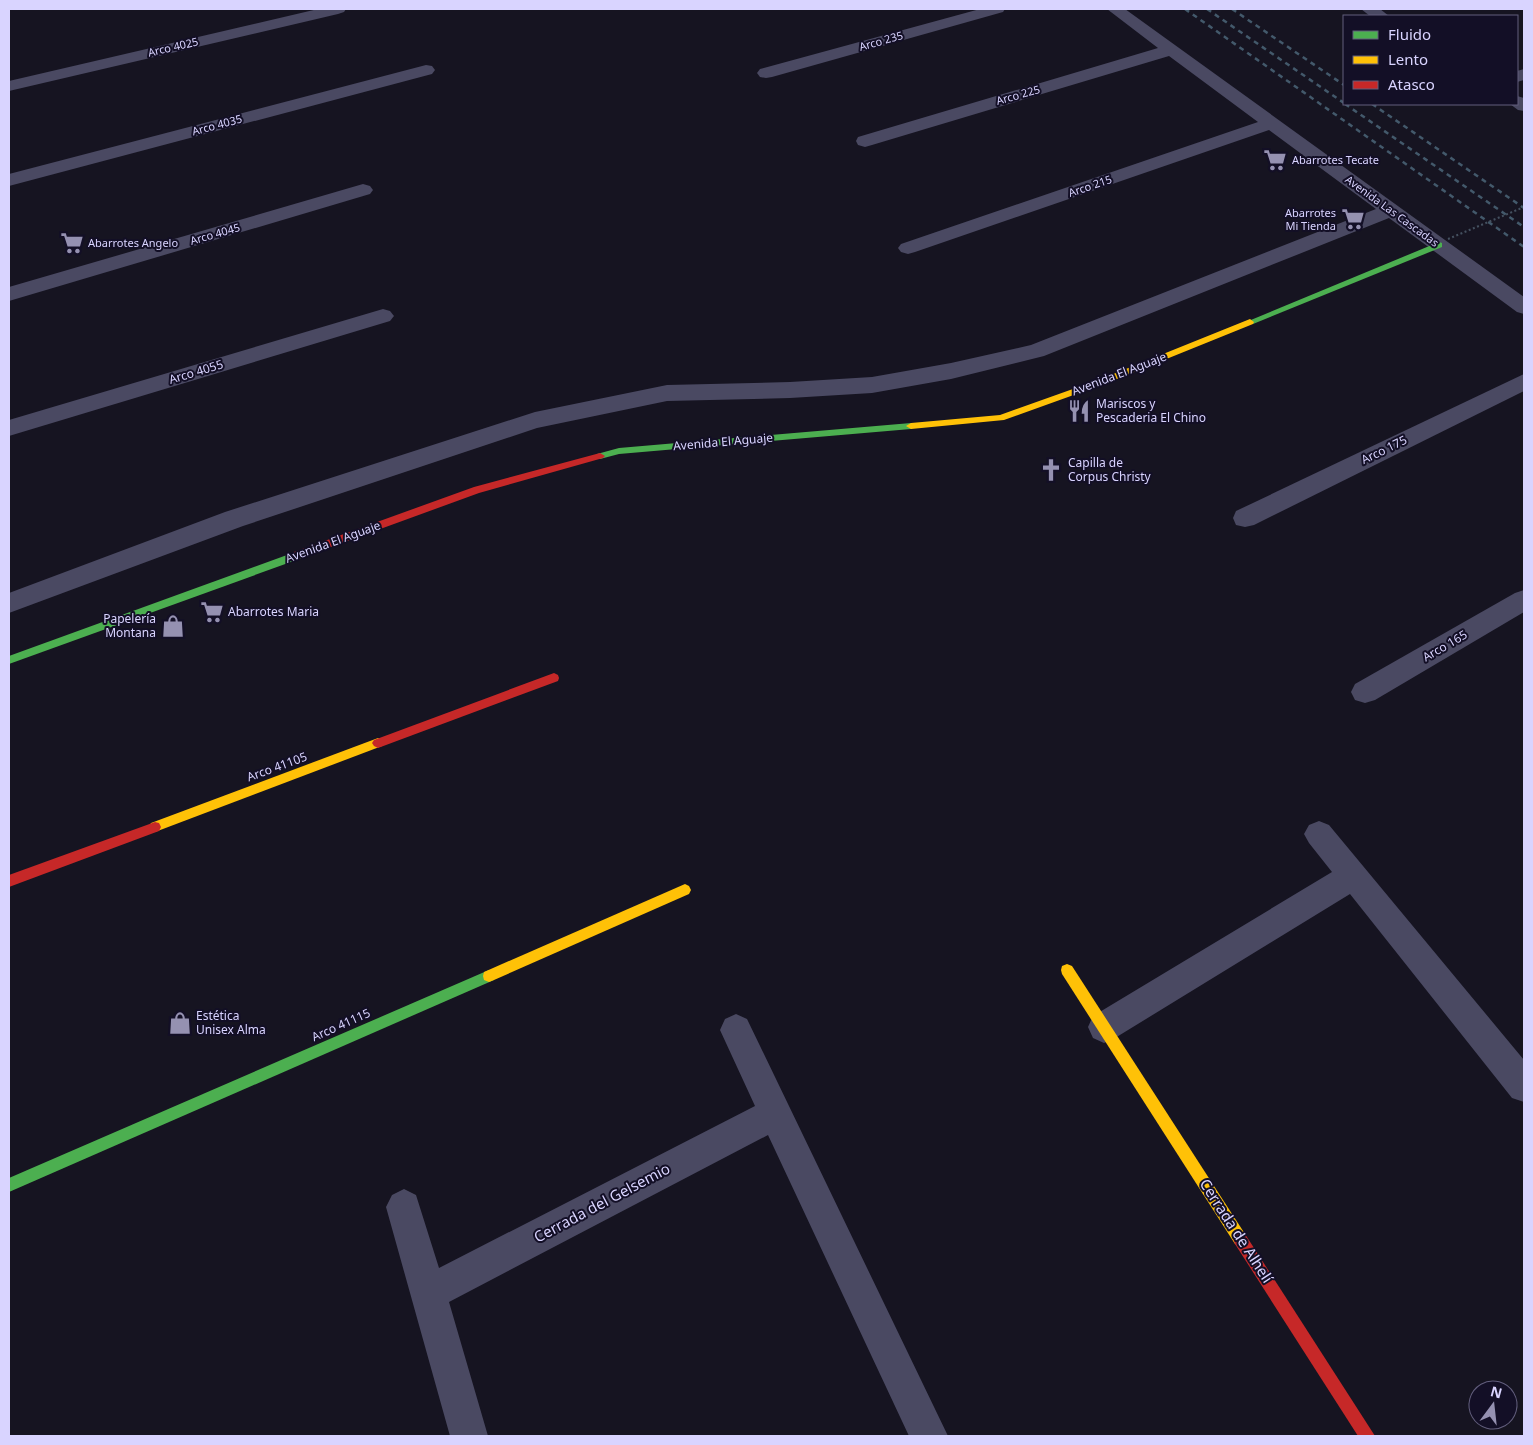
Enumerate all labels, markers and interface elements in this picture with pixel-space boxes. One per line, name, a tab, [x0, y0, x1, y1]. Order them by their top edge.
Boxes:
legend	[1343, 15, 1518, 105]
text: Fluido	[1388, 24, 1431, 44]
street label: Arco 235	[857, 27, 905, 54]
street label: Arco 4025	[146, 33, 200, 60]
text: Lento	[1388, 49, 1428, 69]
text: Atasco	[1388, 74, 1435, 94]
street label: Arco 225	[994, 81, 1042, 108]
street label: Arco 4035	[190, 111, 244, 138]
supermarket icon: Abarrotes Tecate	[1262, 147, 1288, 173]
place label: Abarrotes Tecate	[1292, 152, 1379, 167]
street label: Arco 215	[1066, 171, 1114, 200]
street label: Avenida Las Cascadas	[1342, 172, 1442, 250]
place label: Abarrotes Mi Tienda	[1285, 205, 1336, 233]
supermarket icon: Abarrotes Mi Tienda	[1340, 206, 1366, 232]
street label: Arco 4045	[188, 219, 242, 248]
supermarket icon: Abarrotes Angelo	[59, 230, 85, 256]
place label: Abarrotes Angelo	[88, 235, 178, 250]
street label: Avenida El Aguaje	[1069, 348, 1169, 399]
street label: Arco 4055	[167, 355, 225, 388]
place label: Mariscos y Pescaderia El Chino	[1096, 395, 1206, 426]
restaurant icon: Mariscos y Pescaderia El Chino	[1066, 398, 1092, 424]
street label: Avenida El Aguaje	[672, 429, 774, 454]
street label: Arco 175	[1358, 431, 1410, 468]
place label: Capilla de Corpus Christy	[1068, 454, 1152, 485]
church icon: Capilla de Corpus Christy	[1038, 457, 1064, 483]
street label: Avenida El Aguaje	[283, 516, 383, 567]
supermarket icon: Abarrotes Maria	[199, 599, 225, 625]
place label: Abarrotes Maria	[228, 603, 319, 620]
place label: Papelería Montana	[103, 610, 156, 641]
shop icon: Papelería Montana	[160, 613, 186, 639]
street label: Arco 165	[1419, 626, 1470, 665]
street label: Arco 41105	[244, 748, 309, 785]
street label: Arco 41115	[309, 1004, 373, 1045]
place label: Estética Unisex Alma	[196, 1007, 266, 1038]
shop icon: Estética Unisex Alma	[167, 1010, 193, 1036]
street label: Cerrada del Gelsemio	[530, 1158, 673, 1246]
street label: Cerrada de Alhelí	[1196, 1174, 1279, 1287]
north arrow	[1468, 1380, 1518, 1430]
text: N	[1489, 1381, 1504, 1403]

